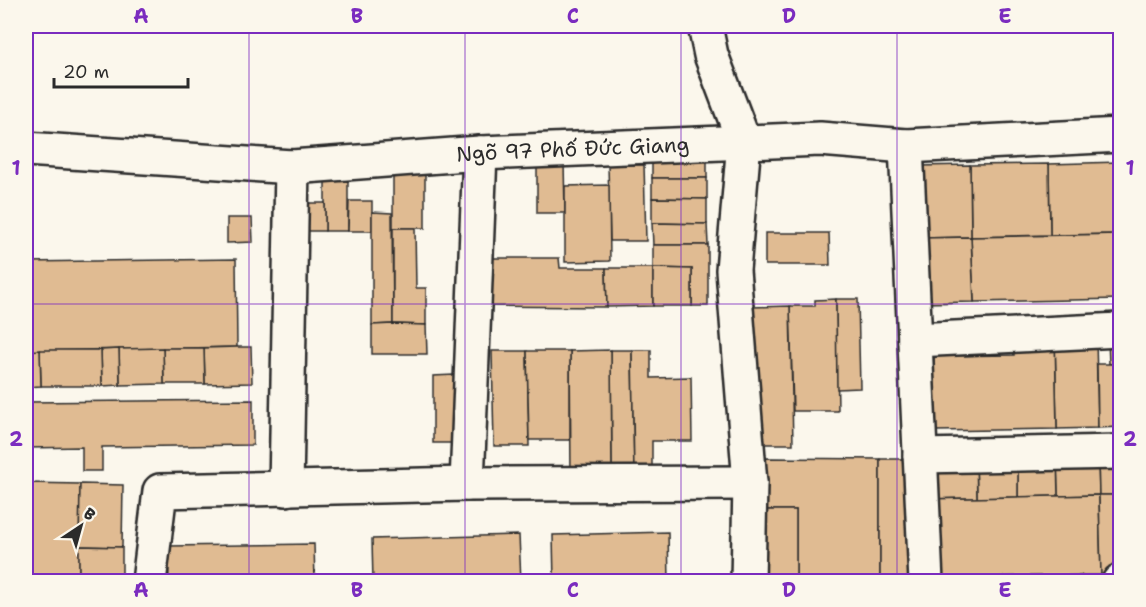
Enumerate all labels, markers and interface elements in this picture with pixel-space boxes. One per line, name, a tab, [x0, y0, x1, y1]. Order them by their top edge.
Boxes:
text: A	[133, 3, 149, 29]
text: B	[351, 3, 363, 29]
text: C	[567, 3, 579, 29]
text: D	[782, 3, 796, 29]
text: E	[998, 3, 1012, 29]
scale bar	[54, 51, 188, 89]
text: 20 m	[63, 60, 109, 84]
street label: Ngõ 97 Phố Đức Giang	[455, 130, 690, 169]
text: 1	[11, 155, 21, 181]
text: 1	[1125, 155, 1135, 181]
text: 2	[9, 426, 23, 452]
text: 2	[1123, 426, 1137, 452]
north arrow	[51, 496, 111, 556]
text: B	[79, 503, 100, 526]
text: A	[133, 577, 149, 603]
text: B	[351, 577, 363, 603]
text: C	[567, 577, 579, 603]
text: D	[782, 577, 796, 603]
text: E	[998, 577, 1012, 603]

